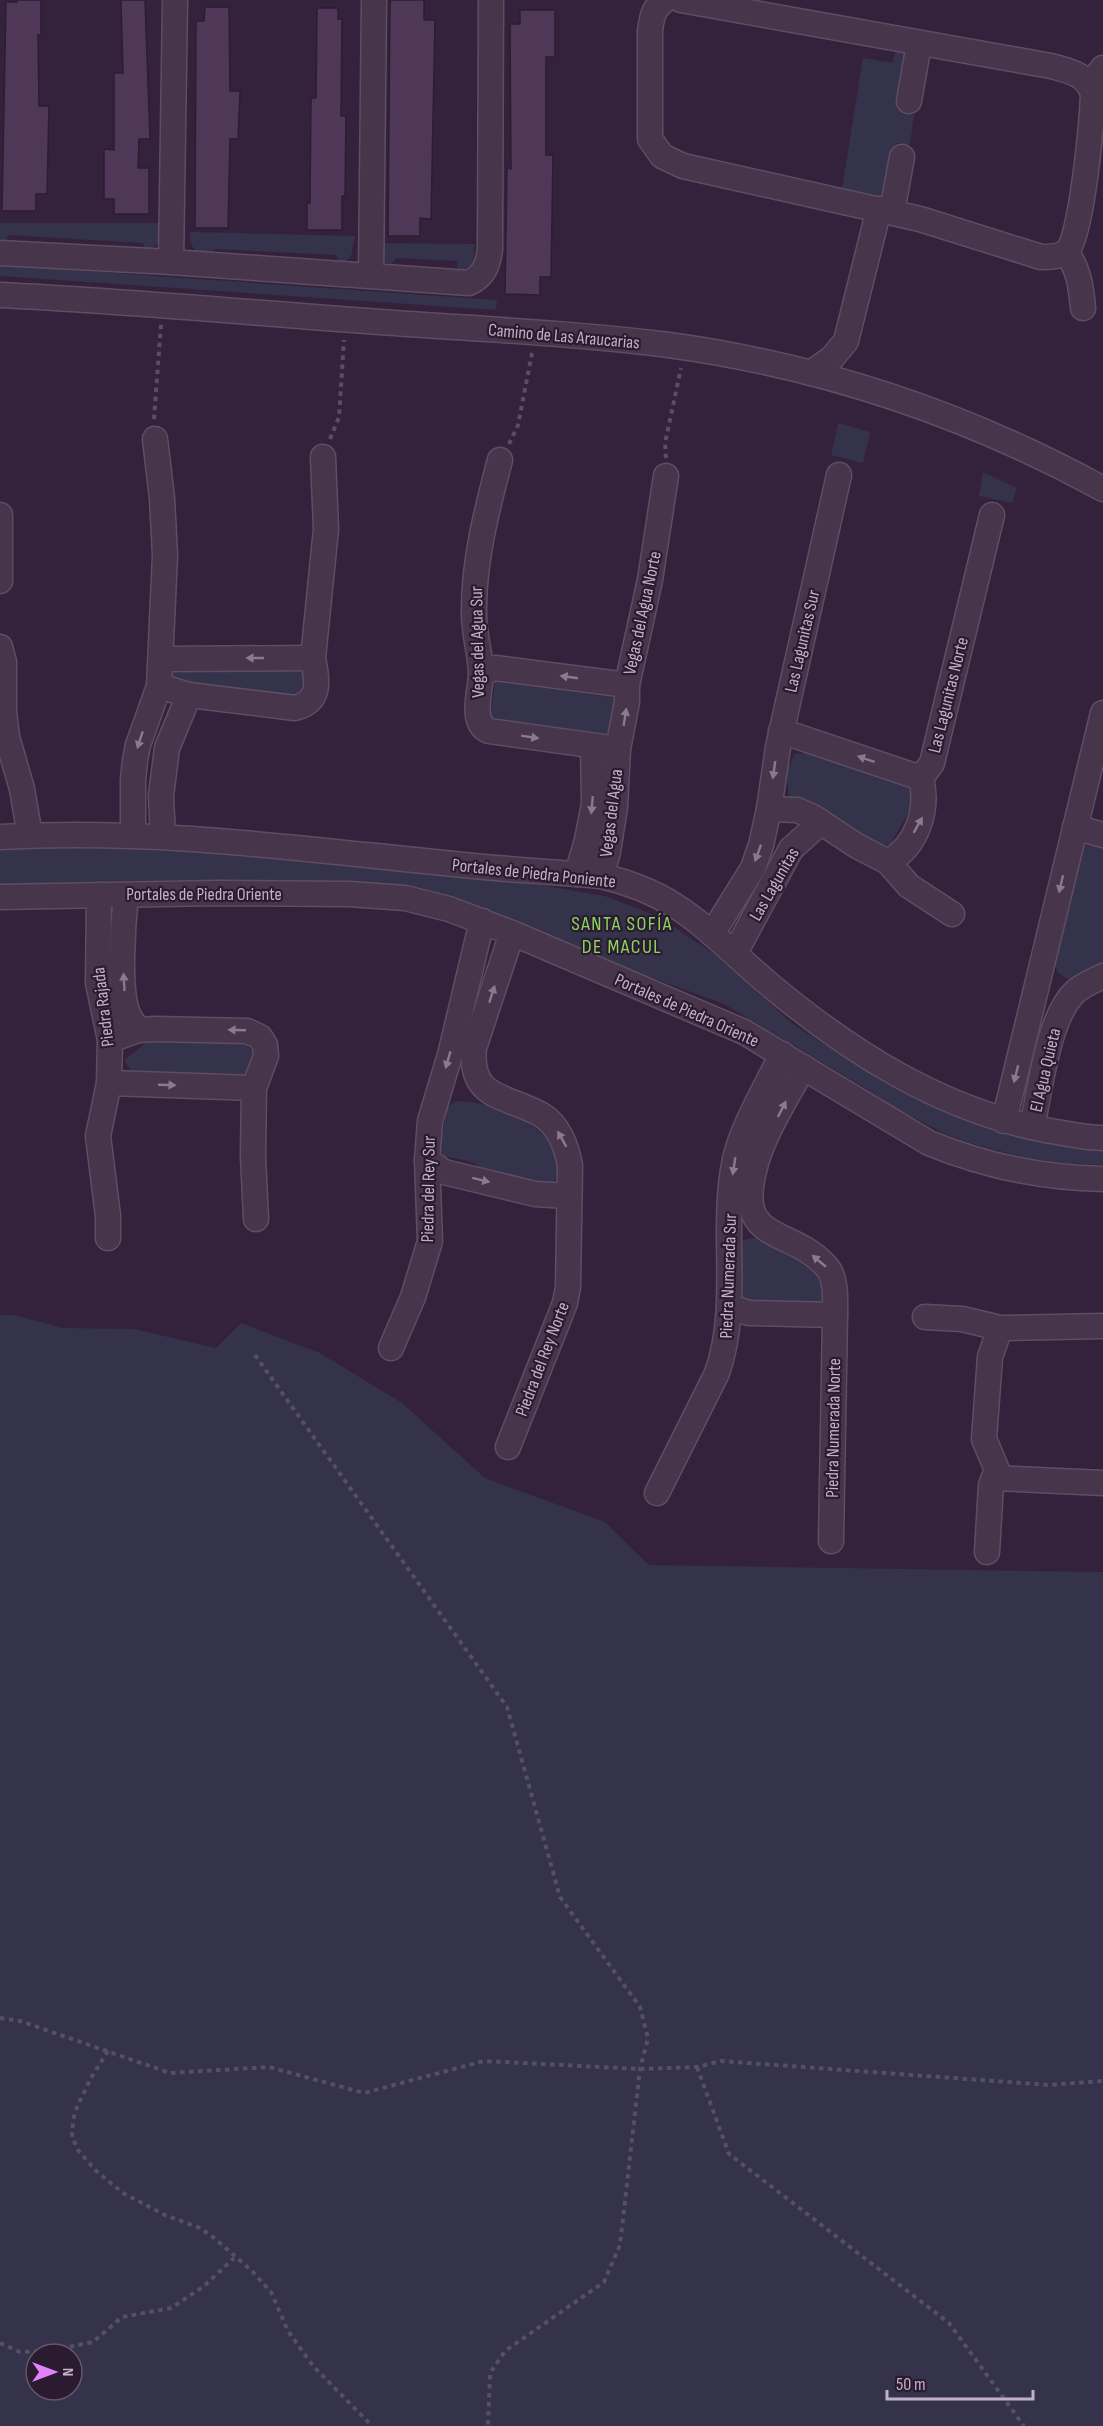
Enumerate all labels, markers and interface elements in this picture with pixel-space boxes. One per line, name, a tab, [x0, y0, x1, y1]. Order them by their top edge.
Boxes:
street label: Camino de Las Araucarias	[487, 319, 641, 354]
street label: Vegas del Agua Norte	[619, 549, 666, 677]
street label: Vegas del Agua Sur	[466, 586, 489, 698]
street label: Las Lagunitas Sur	[781, 588, 824, 694]
street label: Las Lagunitas Norte	[924, 635, 973, 755]
one-way arrow	[245, 653, 264, 663]
one-way arrow	[560, 673, 579, 682]
one-way arrow	[621, 708, 630, 727]
one-way arrow	[135, 731, 144, 749]
one-way arrow	[520, 733, 539, 742]
one-way arrow	[857, 754, 875, 764]
one-way arrow	[770, 760, 779, 779]
street label: Vegas del Agua	[596, 768, 627, 858]
one-way arrow	[588, 796, 597, 815]
one-way arrow	[913, 816, 923, 833]
street label: Las Lagunitas	[745, 844, 804, 925]
one-way arrow	[753, 845, 763, 863]
street label: Portales de Piedra Poniente	[451, 854, 617, 893]
one-way arrow	[1056, 875, 1066, 893]
street label: Portales de Piedra Oriente	[126, 884, 282, 905]
district label: SANTA SOFÍA DE MACUL	[571, 912, 673, 959]
street label: Piedra Rajada	[88, 966, 119, 1048]
street label: Portales de Piedra Oriente	[611, 969, 762, 1052]
one-way arrow	[120, 973, 129, 992]
one-way arrow	[487, 985, 497, 1003]
one-way arrow	[228, 1026, 247, 1035]
street label: El Agua Quieta	[1026, 1026, 1065, 1114]
one-way arrow	[443, 1051, 452, 1069]
one-way arrow	[1010, 1064, 1020, 1083]
one-way arrow	[158, 1080, 177, 1090]
one-way arrow	[777, 1100, 787, 1117]
one-way arrow	[557, 1130, 567, 1147]
street label: Piedra del Rey Sur	[417, 1135, 440, 1243]
one-way arrow	[730, 1156, 739, 1175]
one-way arrow	[471, 1176, 490, 1186]
street label: Piedra Numerada Sur	[716, 1213, 741, 1339]
one-way arrow	[811, 1255, 827, 1268]
street label: Piedra del Rey Norte	[511, 1299, 574, 1419]
street label: Piedra Numerada Norte	[822, 1358, 845, 1498]
north arrow	[24, 2342, 84, 2402]
scale bar	[887, 2363, 1032, 2401]
text: N	[58, 2368, 77, 2376]
text: 50 m	[896, 2374, 926, 2395]

